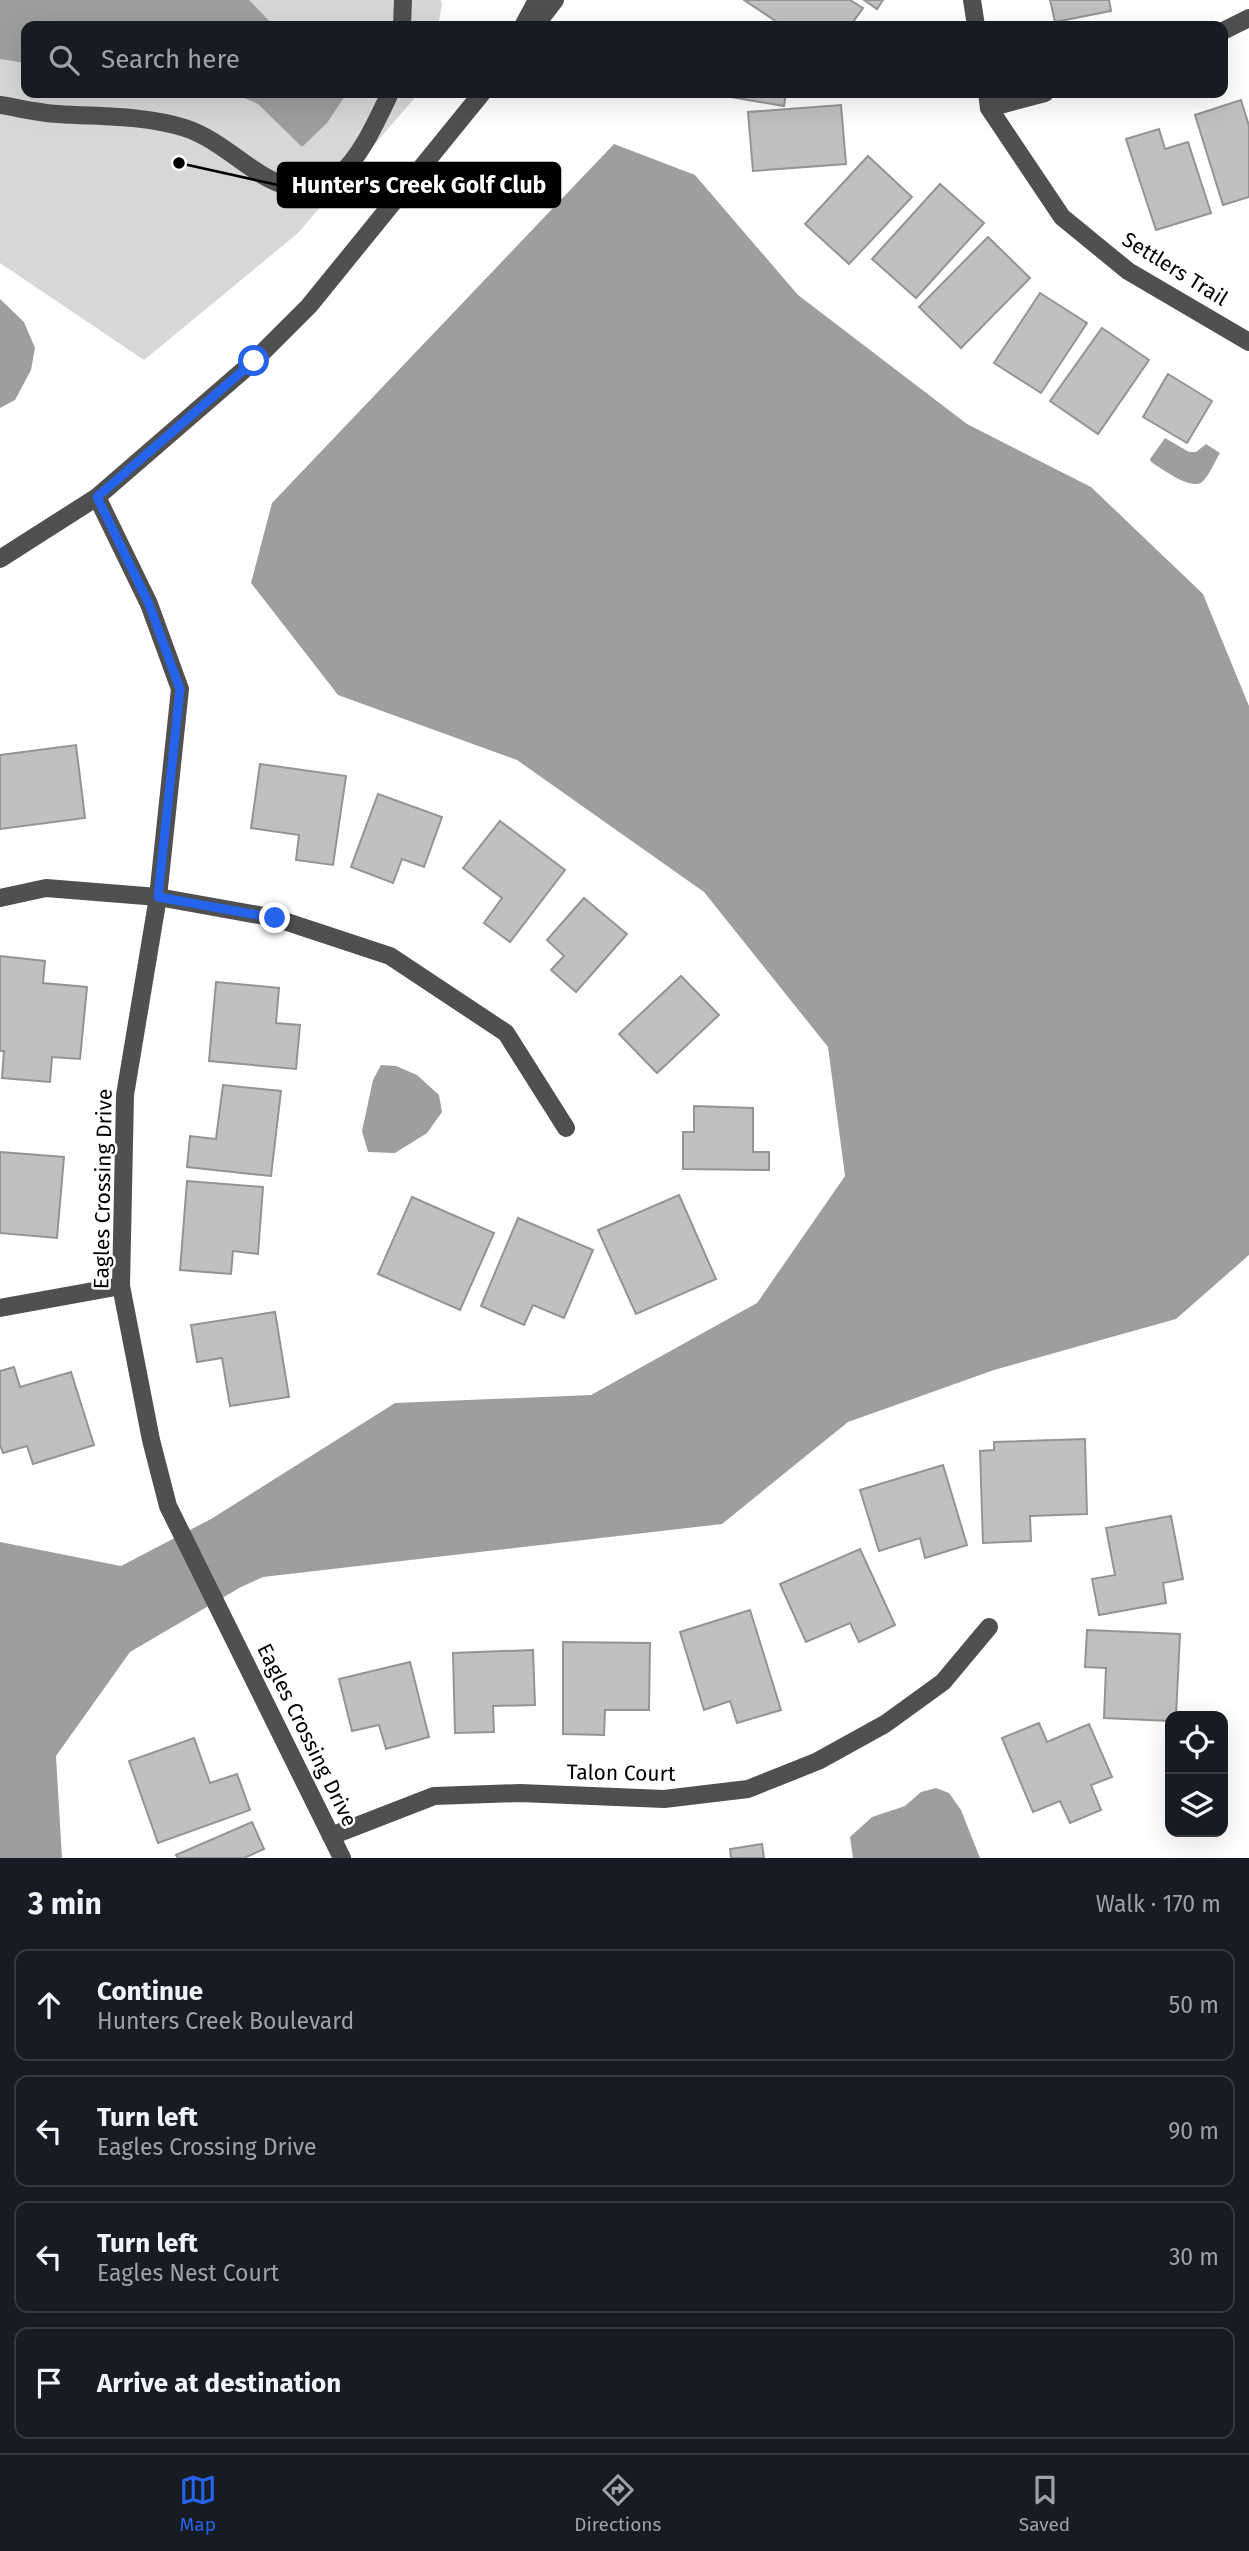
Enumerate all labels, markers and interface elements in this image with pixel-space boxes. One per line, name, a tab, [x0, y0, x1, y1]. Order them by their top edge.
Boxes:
search box	[21, 21, 1228, 98]
icon: search	[45, 41, 83, 79]
text: Search here	[101, 44, 240, 75]
callout: Hunter's Creek Golf Club	[278, 163, 560, 207]
text: Hunter's Creek Golf Club	[292, 171, 546, 199]
street label: Settlers Trail	[1117, 226, 1233, 312]
route start	[238, 345, 269, 376]
route end	[259, 902, 290, 933]
street label: Eagles Crossing Drive	[88, 1089, 118, 1289]
street label: Eagles Crossing Drive	[251, 1639, 363, 1831]
map controls	[1165, 1711, 1228, 1837]
button: locate	[1165, 1711, 1228, 1774]
street label: Talon Court	[566, 1759, 676, 1787]
button: layers	[1165, 1774, 1228, 1837]
text: 3 min	[28, 1886, 102, 1922]
text: Walk · 170 m	[1096, 1890, 1221, 1918]
text: Continue	[97, 1976, 203, 2007]
icon: ahead	[30, 1986, 68, 2024]
text: 50 m	[1169, 1991, 1219, 2019]
text: Hunters Creek Boulevard	[97, 2007, 354, 2035]
text: Turn left	[97, 2102, 198, 2133]
icon: left	[30, 2112, 68, 2150]
text: 90 m	[1168, 2117, 1219, 2145]
text: Eagles Crossing Drive	[97, 2133, 317, 2161]
text: Turn left	[97, 2228, 198, 2259]
icon: left	[30, 2238, 68, 2276]
text: 30 m	[1169, 2243, 1219, 2271]
text: Eagles Nest Court	[97, 2259, 279, 2287]
icon: arrive	[30, 2364, 68, 2402]
text: Arrive at destination	[97, 2368, 341, 2399]
tab: Map	[179, 2471, 217, 2536]
tab: Directions	[574, 2471, 661, 2536]
tab: Saved	[1019, 2471, 1070, 2536]

